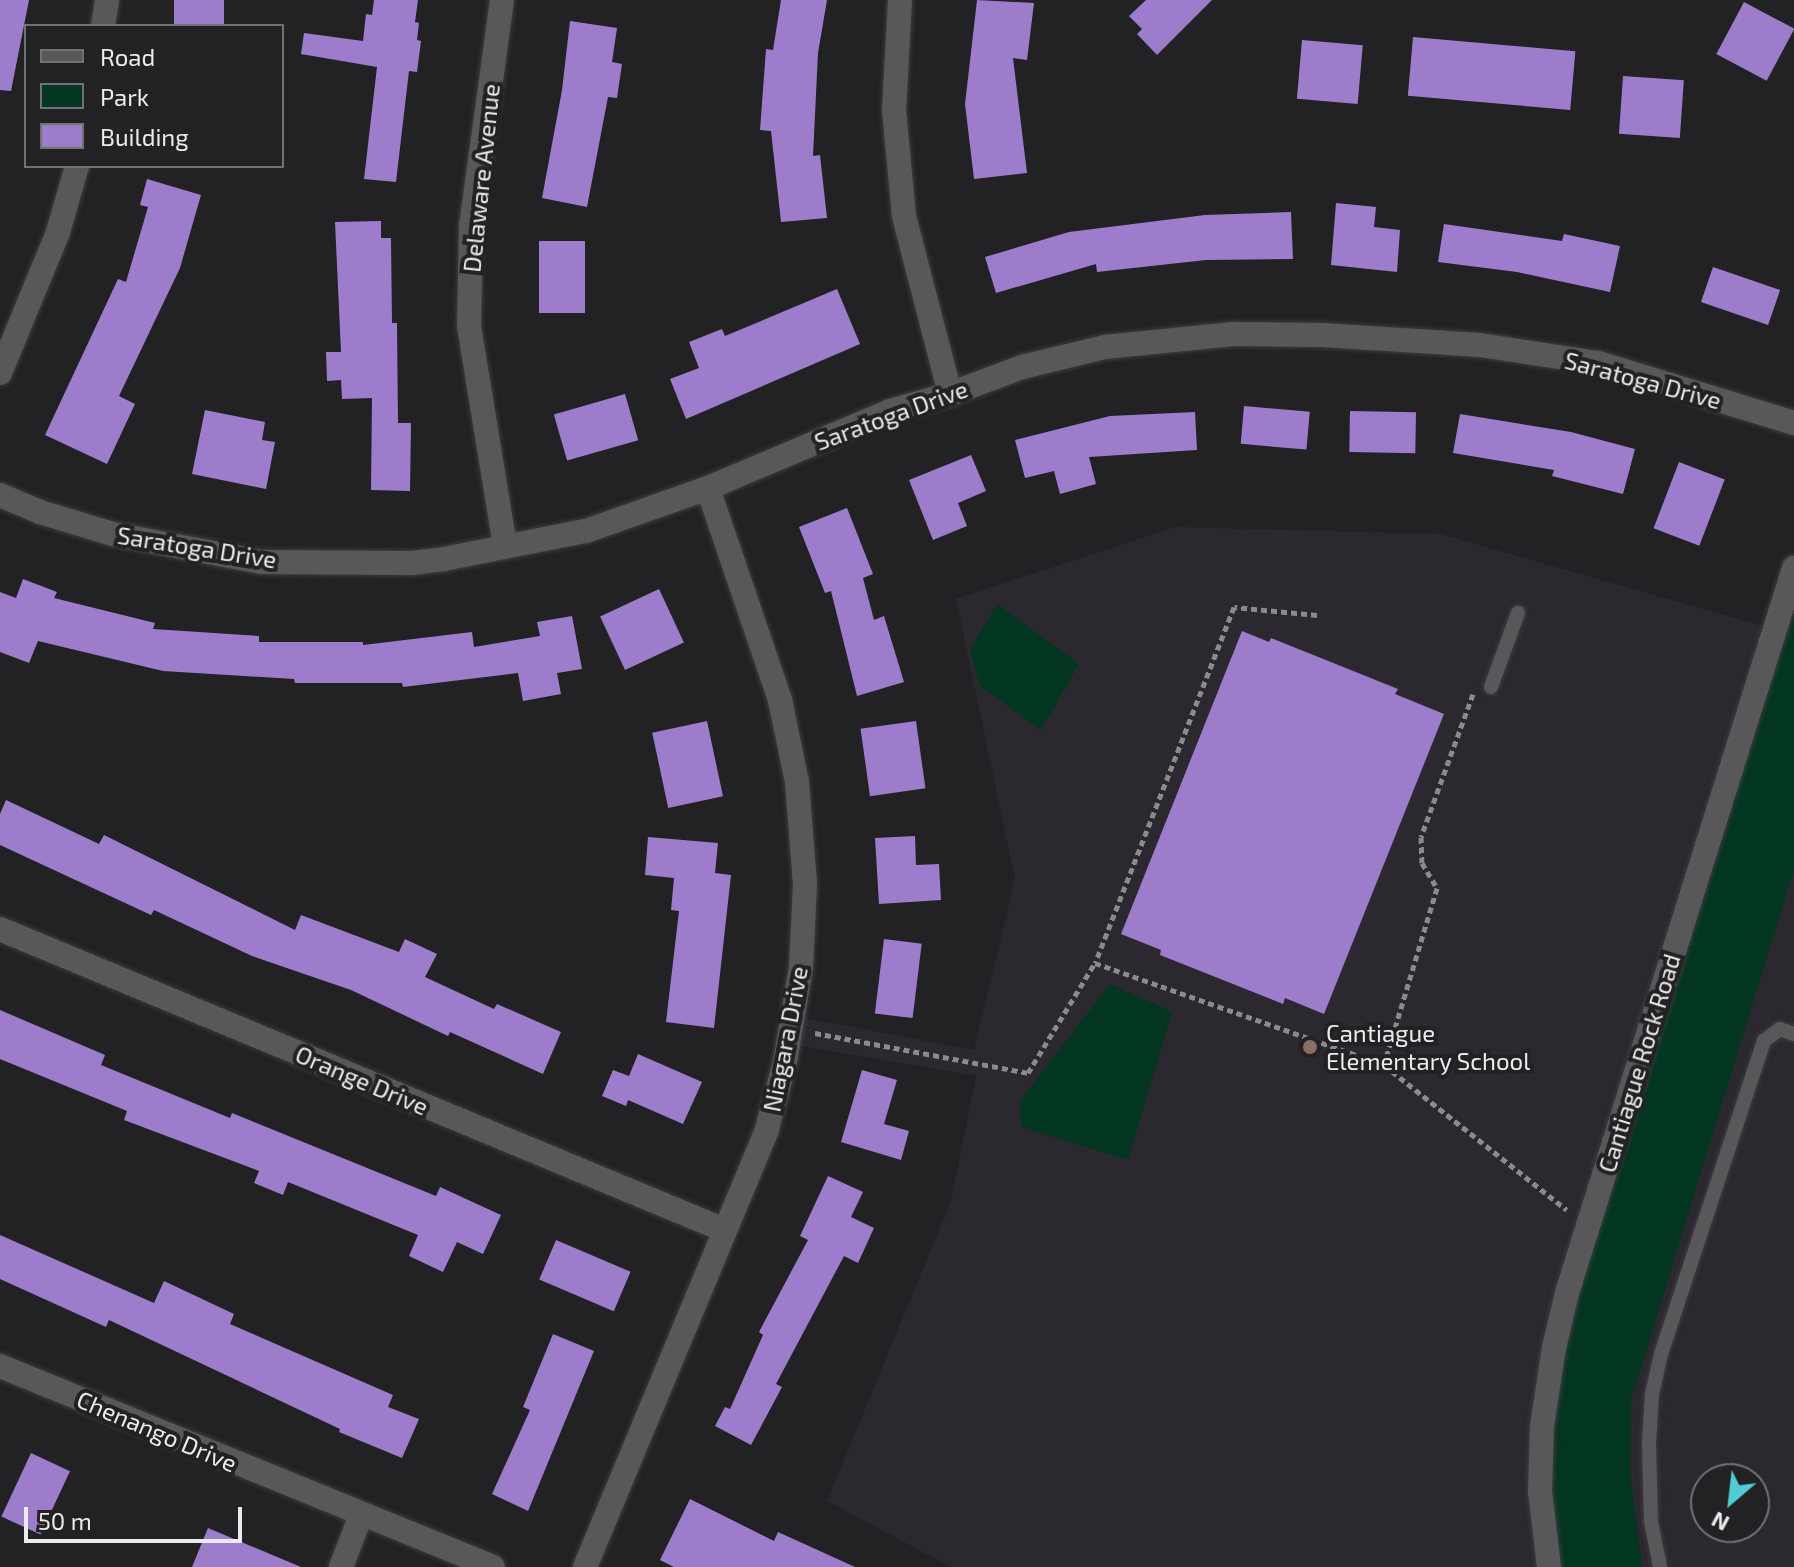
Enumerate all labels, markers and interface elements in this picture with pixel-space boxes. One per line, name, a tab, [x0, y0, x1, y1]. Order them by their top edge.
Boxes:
legend	[24, 24, 284, 168]
text: Road	[100, 42, 155, 71]
text: Park	[100, 82, 149, 111]
street label: Delaware Avenue	[457, 82, 505, 274]
text: Building	[100, 122, 189, 151]
street label: Saratoga Drive	[1562, 345, 1724, 415]
street label: Saratoga Drive	[810, 374, 972, 456]
street label: Saratoga Drive	[115, 520, 279, 574]
street label: Cantiague Rock Road	[1592, 950, 1686, 1176]
street label: Niagara Drive	[757, 964, 813, 1114]
place label: Cantiague Elementary School	[1326, 1019, 1531, 1075]
marker: Cantiague Elementary School	[1301, 1038, 1319, 1056]
street label: Orange Drive	[291, 1039, 433, 1121]
street label: Chenango Drive	[73, 1384, 241, 1478]
north arrow	[1690, 1463, 1770, 1543]
scale bar	[28, 1491, 246, 1541]
text: 50 m	[38, 1506, 92, 1535]
text: N	[1707, 1507, 1733, 1538]

